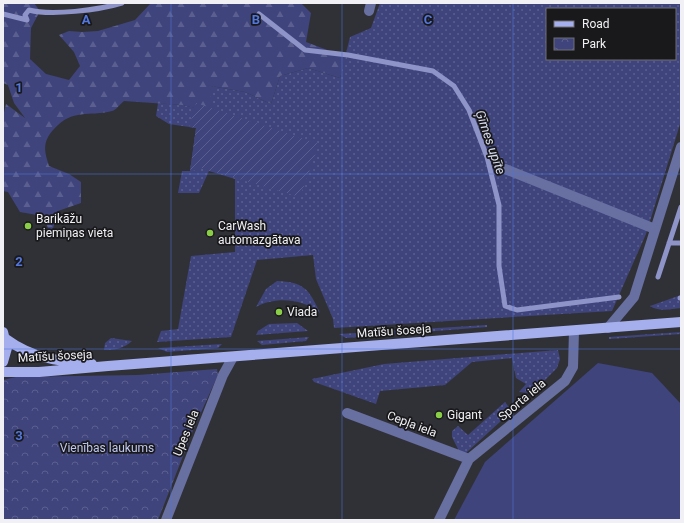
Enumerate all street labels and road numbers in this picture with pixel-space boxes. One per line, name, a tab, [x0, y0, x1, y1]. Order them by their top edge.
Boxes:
street label: Matīšu šoseja	[356, 321, 432, 341]
street label: Matīšu šoseja	[17, 347, 93, 365]
street label: Sporta iela	[496, 376, 548, 424]
street label: Upes iela	[170, 408, 202, 458]
street label: Cepļa iela	[385, 408, 439, 441]

